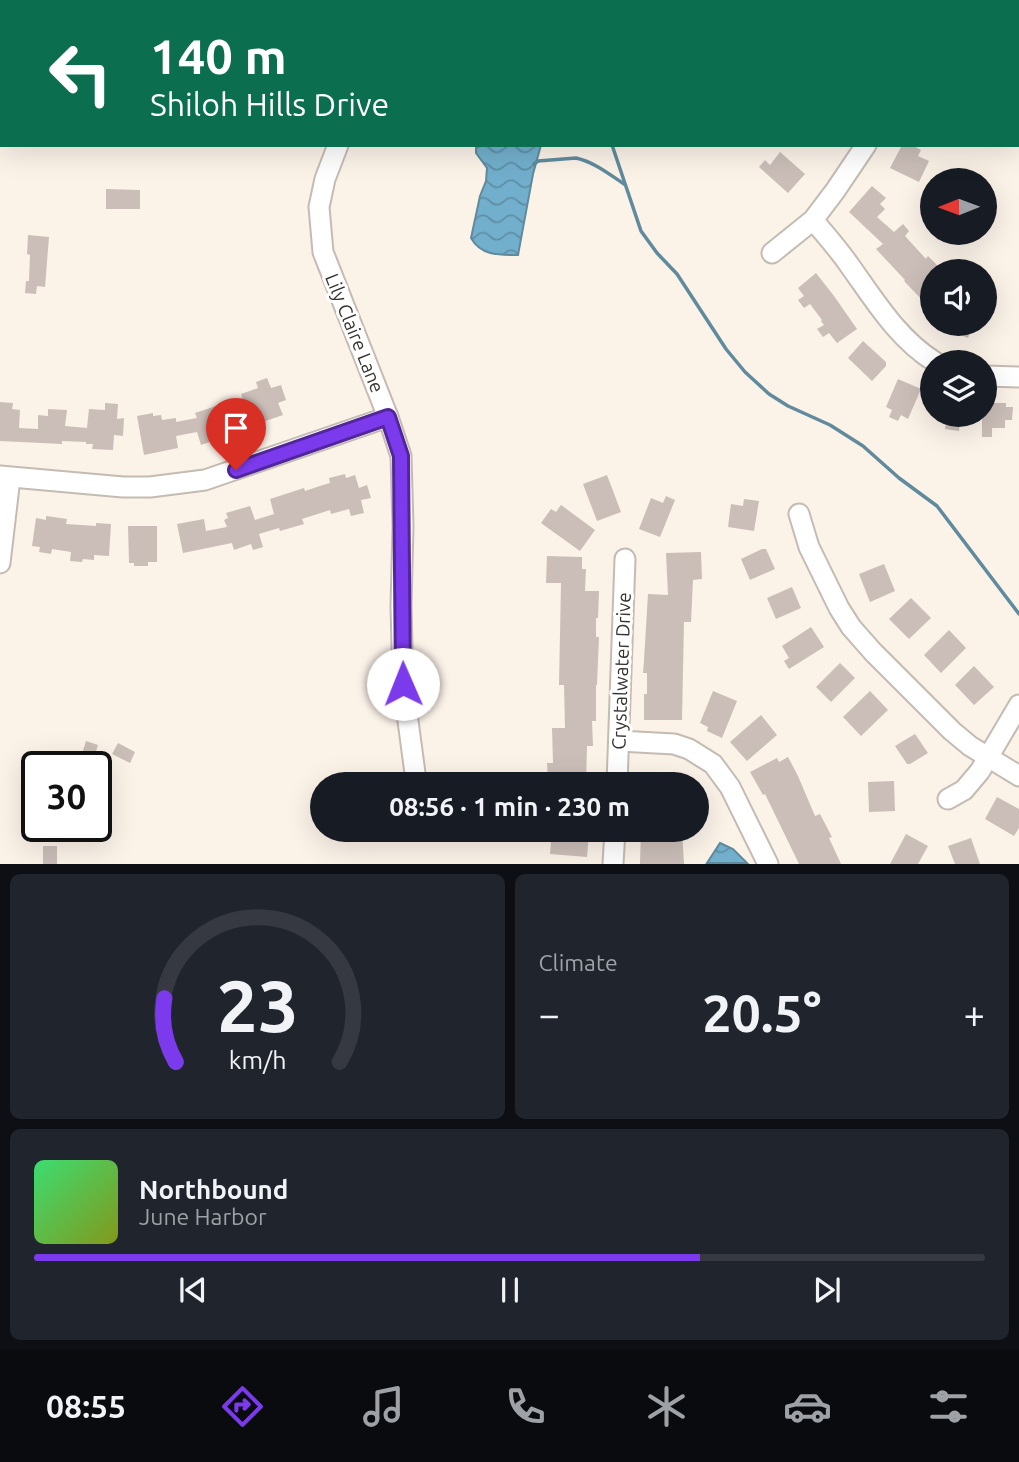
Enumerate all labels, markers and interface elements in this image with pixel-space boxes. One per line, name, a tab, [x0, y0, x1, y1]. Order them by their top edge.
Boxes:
icon: left	[35, 28, 126, 119]
text: 140 m	[150, 28, 287, 83]
text: Shiloh Hills Drive	[150, 86, 389, 122]
north arrow	[920, 168, 998, 245]
map controls	[920, 168, 997, 427]
button: sound	[920, 259, 997, 336]
street label: Lily Claire Lane	[321, 270, 389, 396]
button: layers	[920, 350, 997, 427]
pin	[206, 398, 266, 470]
icon: arrive	[217, 409, 255, 447]
street label: Crystalwater Drive	[607, 592, 635, 750]
position arrow	[366, 647, 440, 721]
speed limit sign: 30	[21, 751, 112, 842]
text: 08:56 · 1 min · 230 m	[389, 792, 630, 821]
text: Climate	[539, 950, 618, 975]
text: 23	[216, 965, 298, 1047]
text: 20.5°	[702, 984, 821, 1042]
text: −	[539, 993, 560, 1035]
text: +	[964, 993, 985, 1035]
text: km/h	[228, 1046, 286, 1074]
text: Northbound	[139, 1175, 288, 1204]
text: June Harbor	[139, 1204, 267, 1229]
icon: previous	[174, 1271, 212, 1309]
icon: pause	[491, 1271, 529, 1309]
icon: next	[808, 1271, 846, 1309]
icon: directions	[218, 1382, 267, 1431]
icon: music	[359, 1382, 408, 1431]
icon: phone	[501, 1382, 550, 1431]
icon: climate	[642, 1382, 691, 1431]
icon: car	[783, 1382, 832, 1431]
icon: filters	[924, 1382, 973, 1431]
text: 08:55	[46, 1388, 126, 1424]

